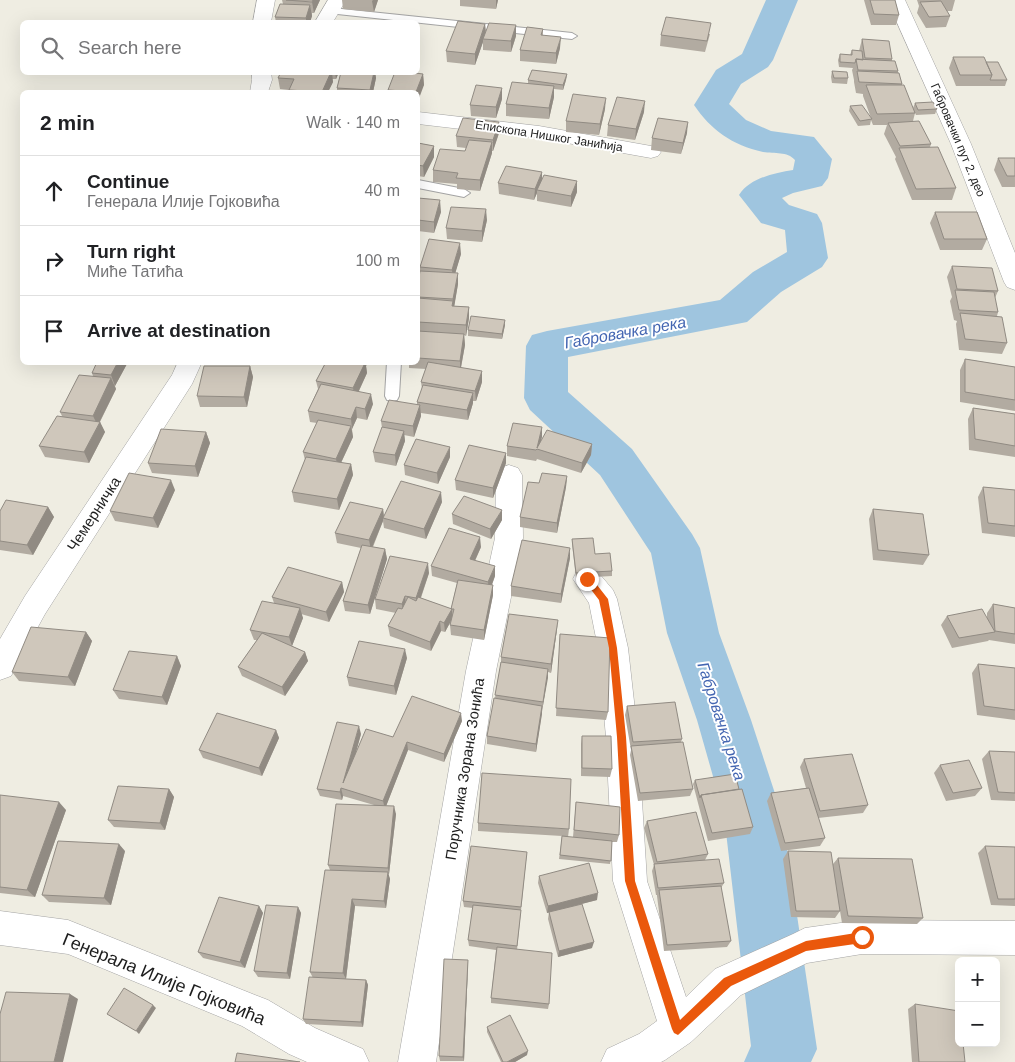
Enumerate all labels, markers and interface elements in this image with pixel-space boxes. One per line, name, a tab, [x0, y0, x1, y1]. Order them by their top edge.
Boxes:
search box	[20, 20, 420, 75]
icon: search	[38, 34, 66, 62]
text: Search here	[78, 37, 182, 58]
street label: Габровачки пут 2. део	[928, 81, 988, 199]
text: 2 min	[40, 111, 95, 134]
text: Walk · 140 m	[306, 114, 400, 131]
street label: Епископа Нишког Јанићија	[474, 117, 624, 155]
text: Continue	[87, 171, 169, 192]
icon: ahead	[40, 177, 68, 205]
text: 40 m	[364, 182, 400, 199]
text: Генерала Илије Гојковића	[87, 193, 280, 210]
text: Turn right	[87, 241, 175, 262]
icon: right	[40, 247, 68, 275]
text: 100 m	[356, 252, 400, 269]
text: Миће Татића	[87, 263, 183, 280]
water label: Габровачка река	[563, 313, 687, 352]
icon: arrive	[40, 317, 68, 345]
text: Arrive at destination	[87, 320, 271, 341]
street label: Чемерничка	[63, 473, 124, 554]
route end	[576, 568, 599, 591]
water label: Габровачка река	[694, 660, 749, 782]
street label: Поручника Зорана Зонића	[442, 676, 487, 861]
route start	[851, 926, 874, 949]
street label: Генерала Илије Гојковића	[60, 929, 269, 1029]
map controls	[955, 957, 1000, 1047]
button: +	[955, 957, 1000, 1002]
button: −	[955, 1002, 1000, 1047]

